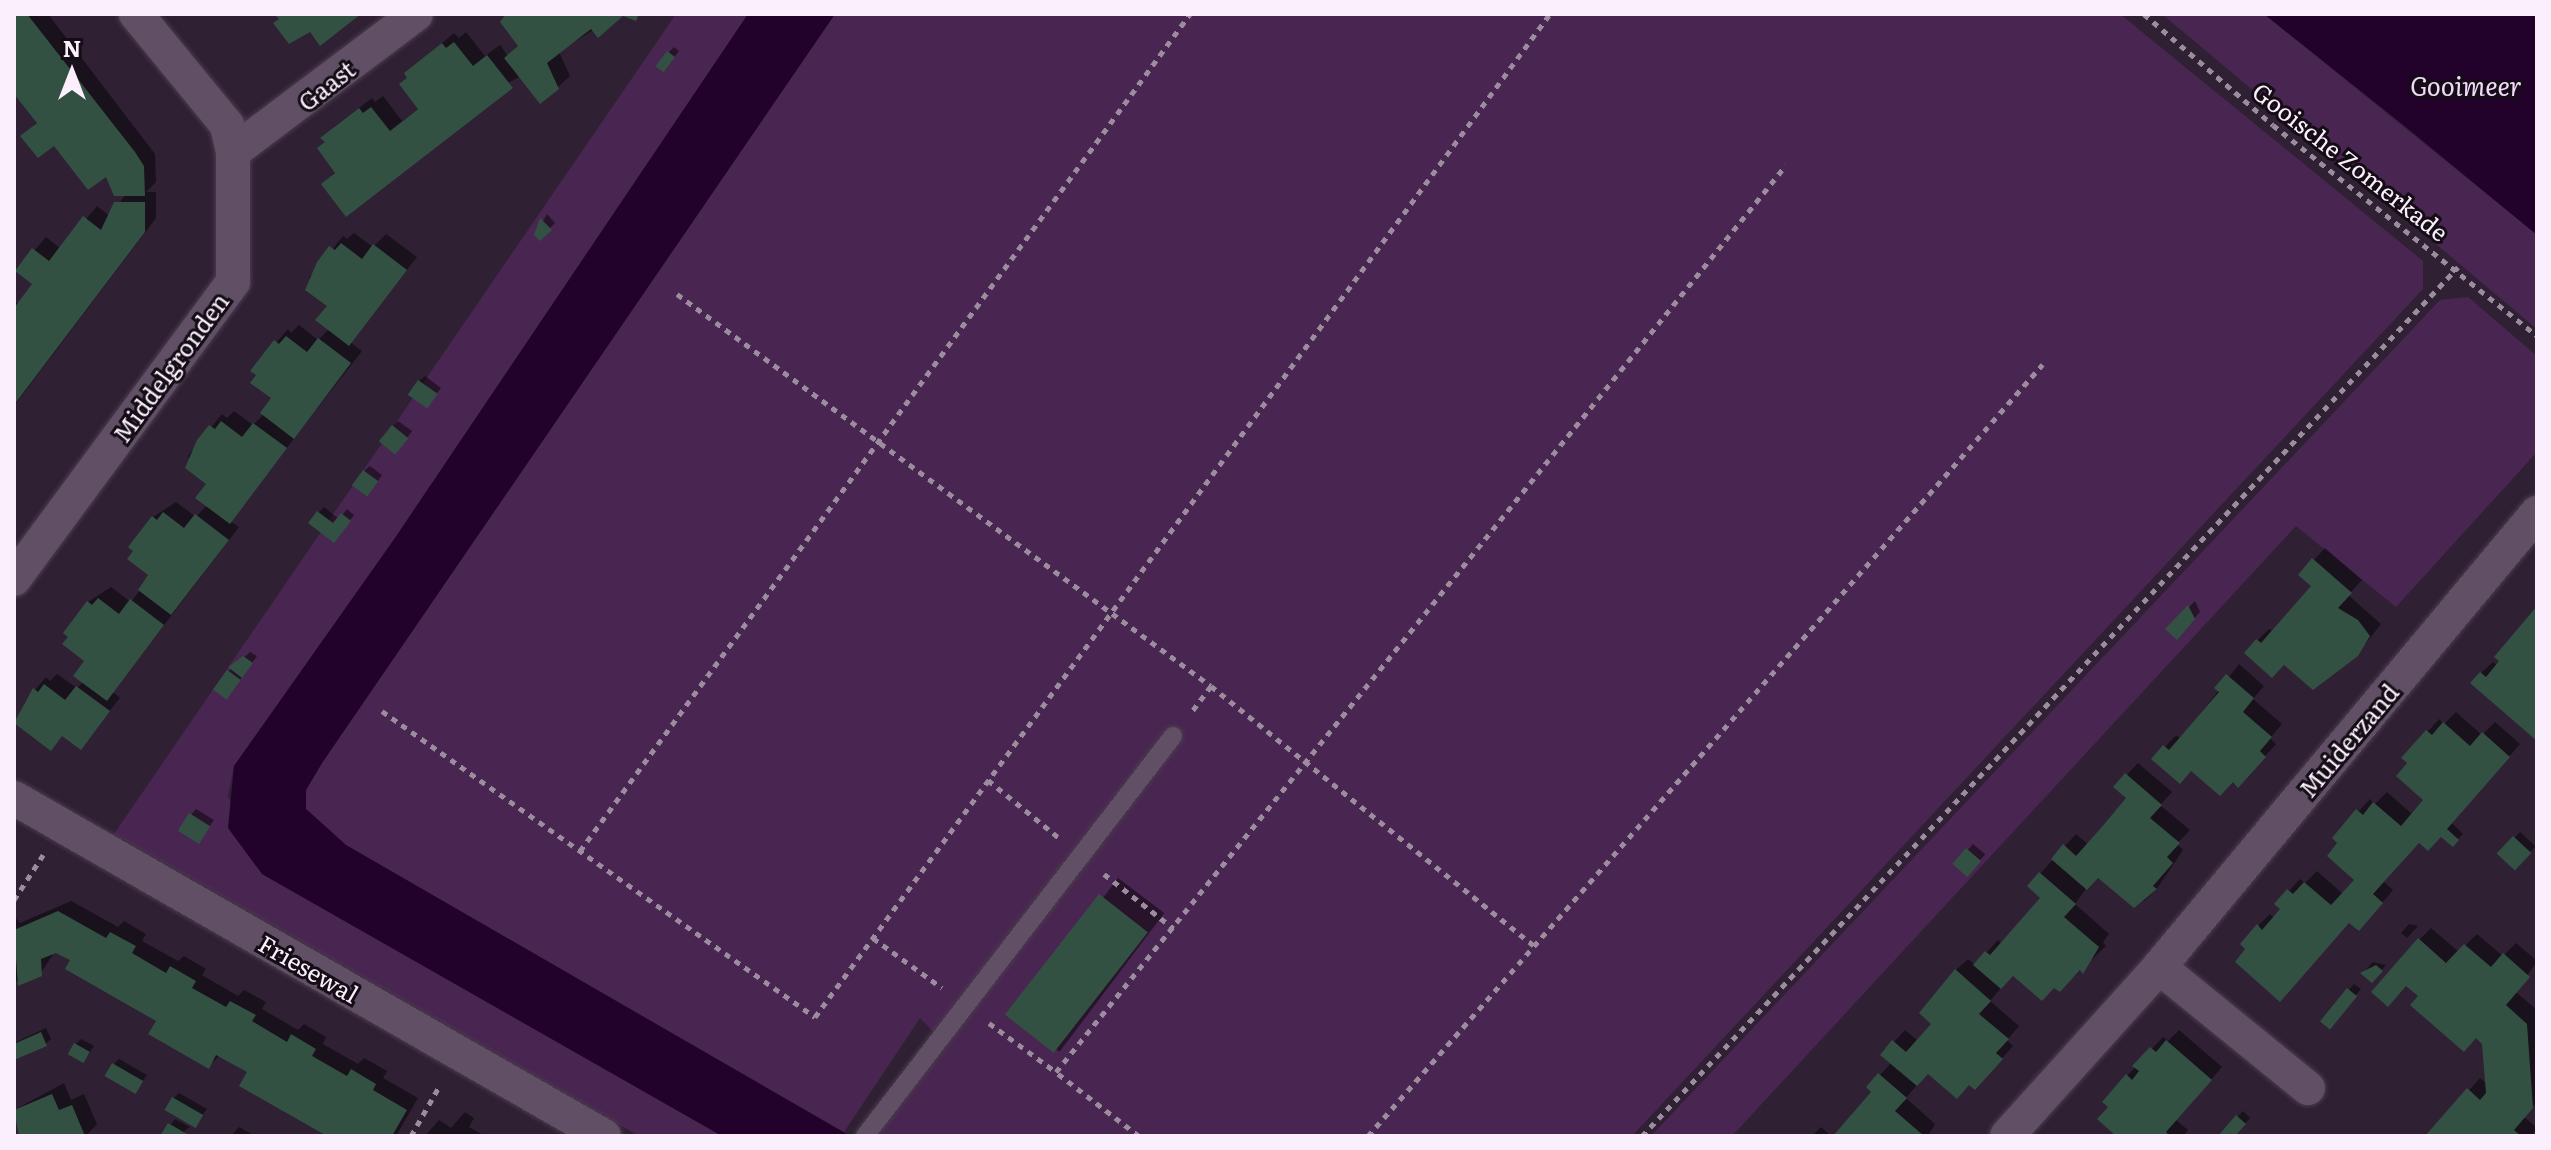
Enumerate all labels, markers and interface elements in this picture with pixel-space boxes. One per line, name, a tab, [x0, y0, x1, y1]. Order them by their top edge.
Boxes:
text: N	[63, 31, 81, 64]
north arrow	[32, 32, 112, 112]
street label: Gaast	[292, 54, 360, 116]
water label: Gooimeer	[2410, 69, 2522, 101]
street label: Gooische Zomerkade	[2248, 76, 2454, 246]
street label: Middelgronden	[106, 287, 234, 447]
street label: Muiderzand	[2292, 678, 2404, 802]
street label: Friesewal	[254, 928, 364, 1008]

